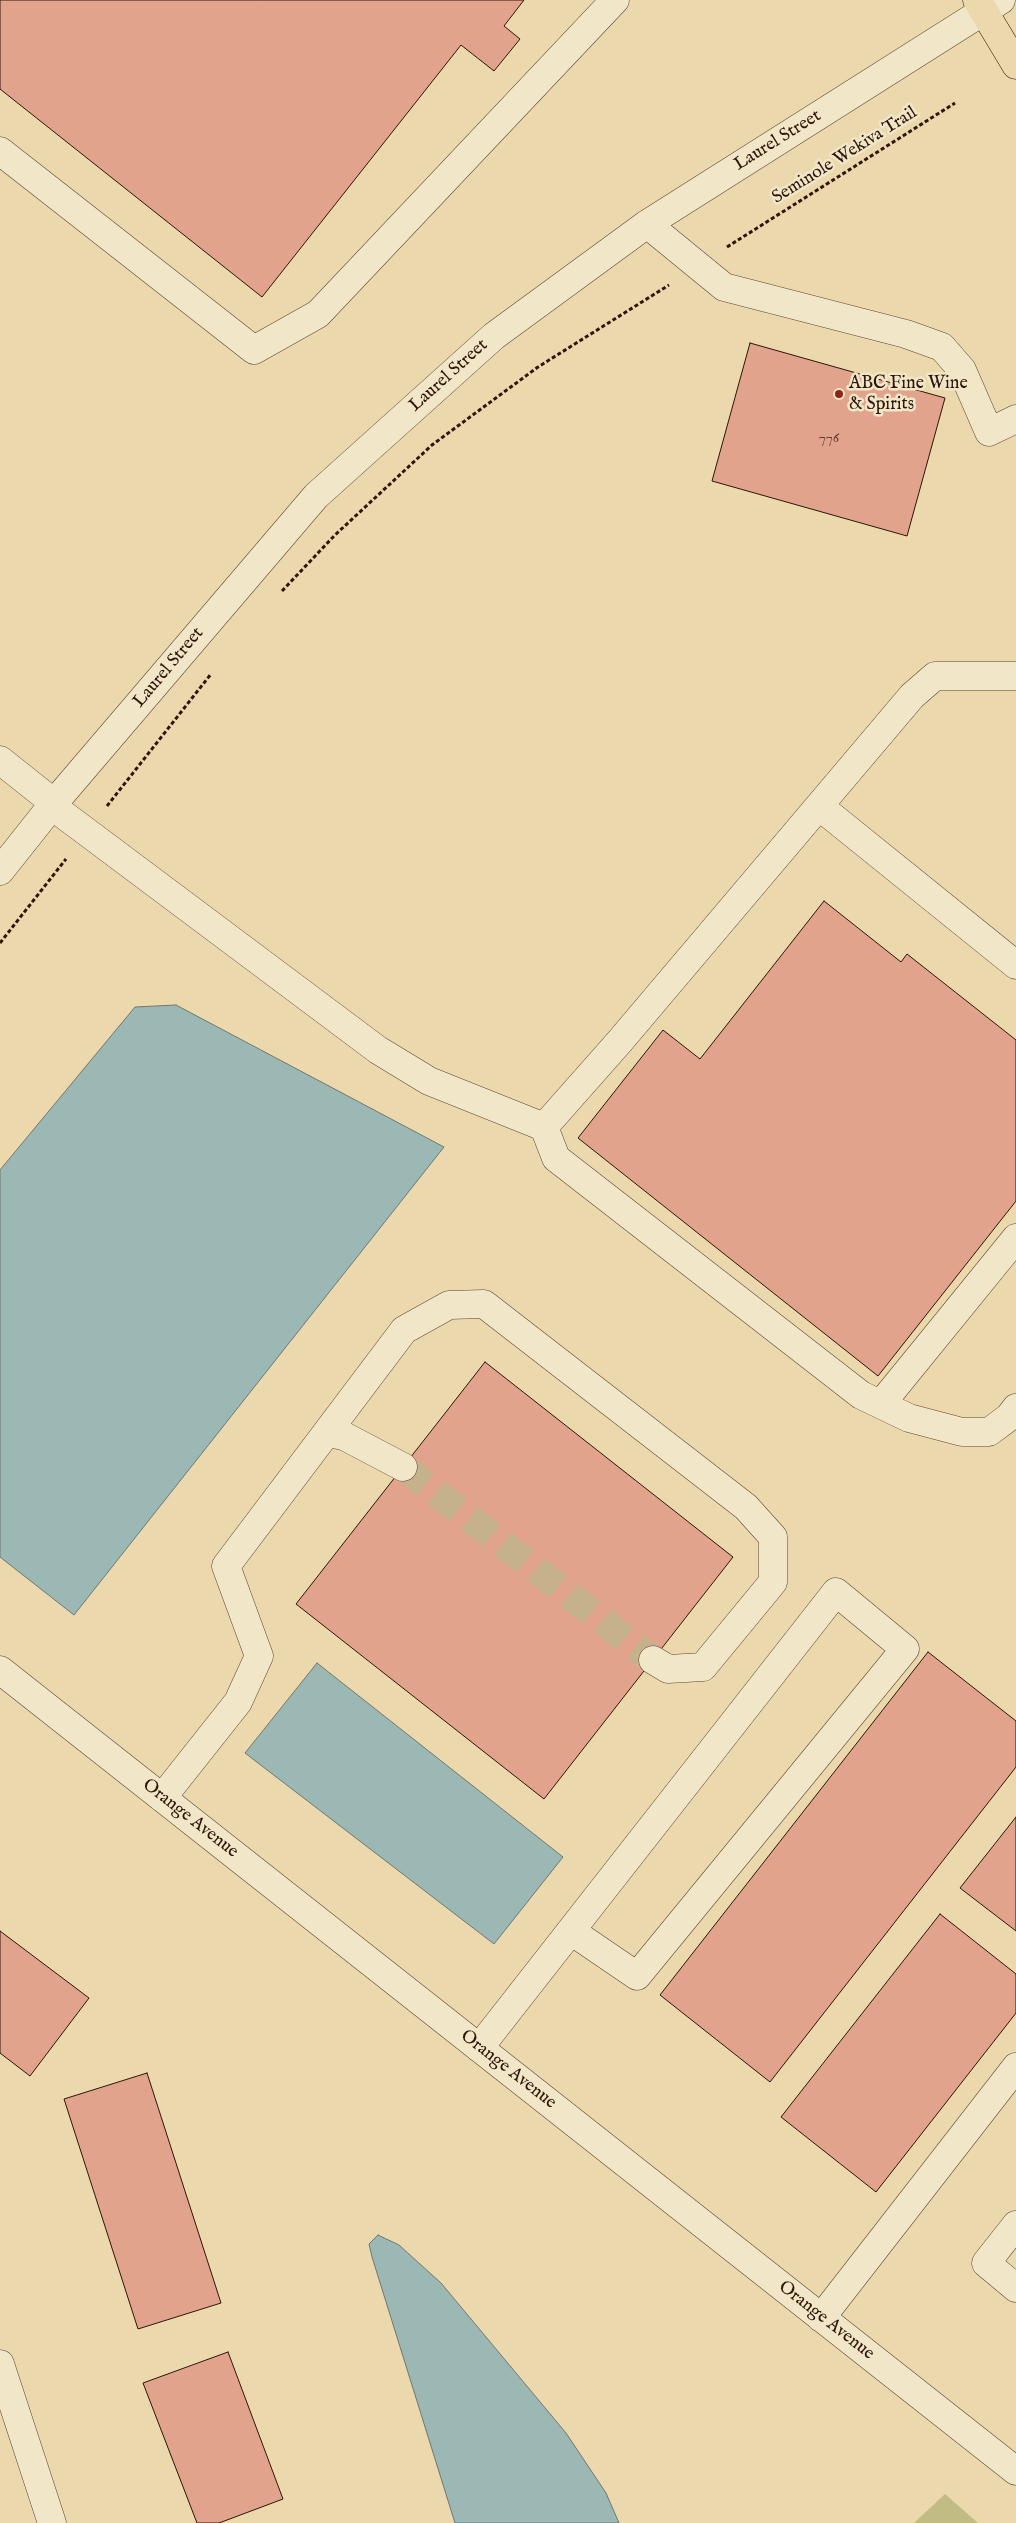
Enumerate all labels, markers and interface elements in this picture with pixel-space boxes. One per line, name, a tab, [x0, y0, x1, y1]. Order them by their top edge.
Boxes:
street label: Seminole Wekiva Trail	[769, 103, 921, 209]
street label: Laurel Street	[731, 106, 825, 176]
street label: Laurel Street	[405, 335, 493, 417]
place label: ABC Fine Wine & Spirits	[849, 373, 968, 416]
marker: ABC Fine Wine & Spirits	[833, 388, 845, 400]
house number: 776	[819, 430, 839, 448]
street label: Laurel Street	[129, 623, 209, 713]
street label: Orange Avenue	[138, 1775, 242, 1863]
street label: Orange Avenue	[456, 2026, 560, 2114]
street label: Orange Avenue	[774, 2277, 878, 2365]

